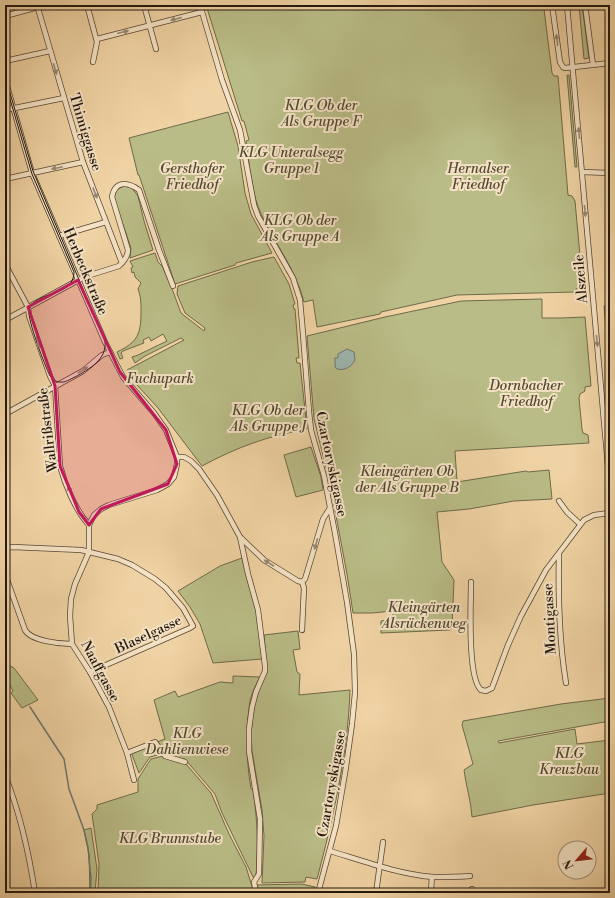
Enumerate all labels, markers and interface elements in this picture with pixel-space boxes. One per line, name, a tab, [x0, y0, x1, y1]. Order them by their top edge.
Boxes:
one-way arrow	[170, 16, 182, 22]
one-way arrow	[117, 29, 129, 35]
one-way arrow	[554, 34, 560, 46]
one-way arrow	[52, 64, 58, 76]
street label: Thimiggasse	[65, 91, 105, 173]
park label: KLG Ob der Als Gruppe F	[279, 97, 362, 131]
one-way arrow	[575, 127, 582, 139]
park label: KLG Unteralsegg Gruppe 1	[239, 144, 344, 178]
park label: Gersthofer Friedhof	[160, 160, 225, 194]
park label: Hernalser Friedhof	[446, 160, 510, 194]
one-way arrow	[51, 165, 64, 171]
one-way arrow	[92, 188, 98, 200]
one-way arrow	[582, 205, 588, 217]
park label: KLG Ob der Als Gruppe A	[259, 212, 340, 246]
street label: Herbeckstraße	[59, 225, 112, 318]
street label: Alszeile	[570, 253, 592, 305]
one-way arrow	[593, 335, 600, 347]
one-way arrow	[35, 336, 41, 348]
one-way arrow	[78, 366, 88, 374]
park label: Fuchupark	[126, 370, 194, 388]
park label: Dornbacher Friedhof	[488, 377, 564, 411]
street label: Wallrißstraße	[34, 387, 62, 474]
park label: KLG Ob der Als Gruppe J	[228, 402, 308, 436]
street label: Czartoryskigasse	[311, 410, 351, 519]
park label: Kleingärten Ob der Als Gruppe B	[355, 463, 459, 497]
one-way arrow	[67, 486, 73, 497]
one-way arrow	[313, 538, 319, 550]
one-way arrow	[263, 559, 275, 566]
street label: Montigasse	[539, 583, 561, 655]
park label: Kleingärten Alsrückenweg	[380, 599, 467, 633]
street label: Blaselgasse	[111, 612, 185, 659]
street label: Naaffgasse	[76, 638, 124, 705]
park label: KLG Dahlienwiese	[145, 725, 229, 759]
street label: Czartoryskigasse	[314, 730, 350, 839]
park label: KLG Kreuzbau	[539, 745, 599, 779]
park label: KLG Brunnstube	[119, 830, 222, 848]
north arrow	[557, 840, 597, 880]
text: N	[561, 857, 577, 871]

